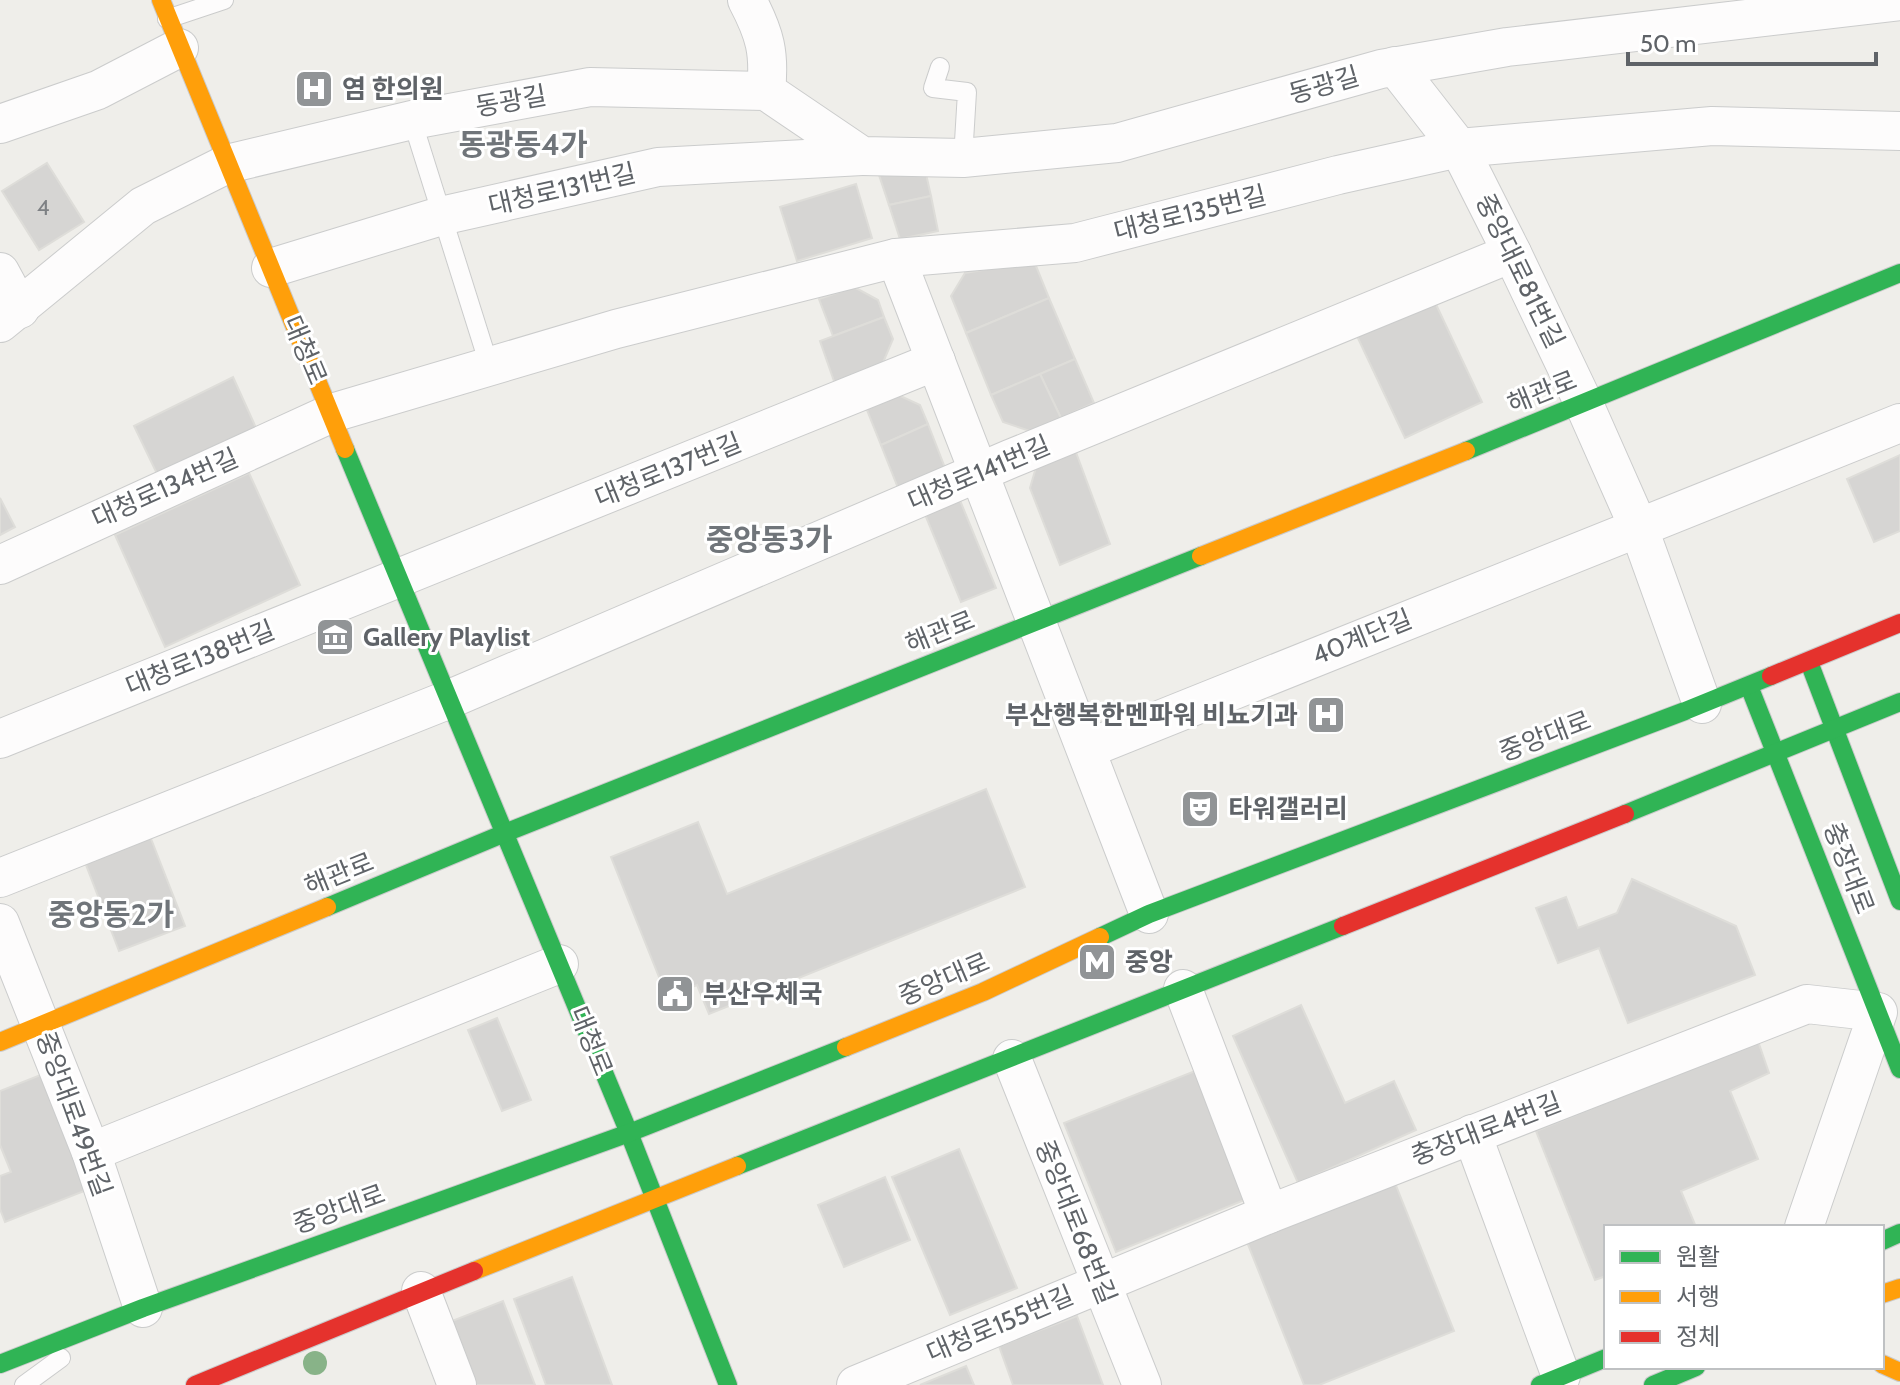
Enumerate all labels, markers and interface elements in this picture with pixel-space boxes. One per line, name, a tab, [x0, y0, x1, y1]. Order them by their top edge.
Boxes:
scale bar	[1628, 16, 1876, 66]
text: 50 m	[1640, 29, 1696, 58]
street label: 동광길	[1285, 60, 1363, 110]
hospital icon: 염 한의원	[293, 68, 335, 110]
place label: 염 한의원	[342, 73, 444, 105]
street label: 동광길	[473, 79, 549, 123]
district label: 동광동4가	[458, 126, 588, 163]
street label: 대청로131번길	[485, 156, 639, 222]
street label: 대청로135번길	[1110, 179, 1270, 247]
street label: 중앙대로81번길	[1469, 189, 1571, 353]
house number: 4	[37, 194, 50, 221]
street label: 대청로	[276, 311, 334, 389]
street label: 해관로	[1503, 364, 1581, 420]
street label: 대청로137번길	[590, 426, 746, 514]
street label: 대청로141번길	[903, 429, 1055, 517]
street label: 대청로134번길	[87, 441, 243, 535]
district label: 중앙동3가	[706, 521, 832, 558]
street label: 40계단길	[1307, 603, 1417, 671]
street label: 해관로	[901, 604, 979, 660]
street label: 대청로138번길	[121, 614, 279, 702]
museum icon: Gallery Playlist	[314, 616, 356, 658]
place label: Gallery Playlist	[363, 621, 530, 653]
hospital icon: 부산행복한멘파워 비뇨기과	[1305, 694, 1347, 736]
place label: 부산행복한멘파워 비뇨기과	[1005, 699, 1298, 731]
street label: 중앙대로	[1495, 704, 1595, 768]
theatre icon: 타워갤러리	[1179, 788, 1221, 830]
place label: 타워갤러리	[1228, 793, 1348, 825]
street label: 충장대로	[1817, 818, 1881, 918]
street label: 해관로	[300, 846, 378, 902]
district label: 중앙동2가	[48, 896, 174, 933]
metro station icon: 중앙	[1076, 941, 1118, 983]
street label: 중앙대로	[894, 946, 994, 1012]
place label: 중앙	[1125, 946, 1173, 978]
public building icon: 부산우체국	[654, 973, 696, 1015]
place label: 부산우체국	[703, 978, 823, 1010]
street label: 대청로	[563, 1002, 619, 1080]
street label: 중앙대로49번길	[29, 1027, 119, 1201]
street label: 충장대로4번길	[1406, 1086, 1566, 1172]
street label: 중앙대로68번길	[1029, 1135, 1123, 1309]
street label: 중앙대로	[289, 1178, 389, 1240]
legend	[1604, 1225, 1884, 1369]
text: 원활	[1676, 1242, 1720, 1271]
street label: 대청로155번길	[922, 1279, 1078, 1369]
text: 서행	[1676, 1282, 1720, 1311]
text: 정체	[1676, 1322, 1720, 1351]

